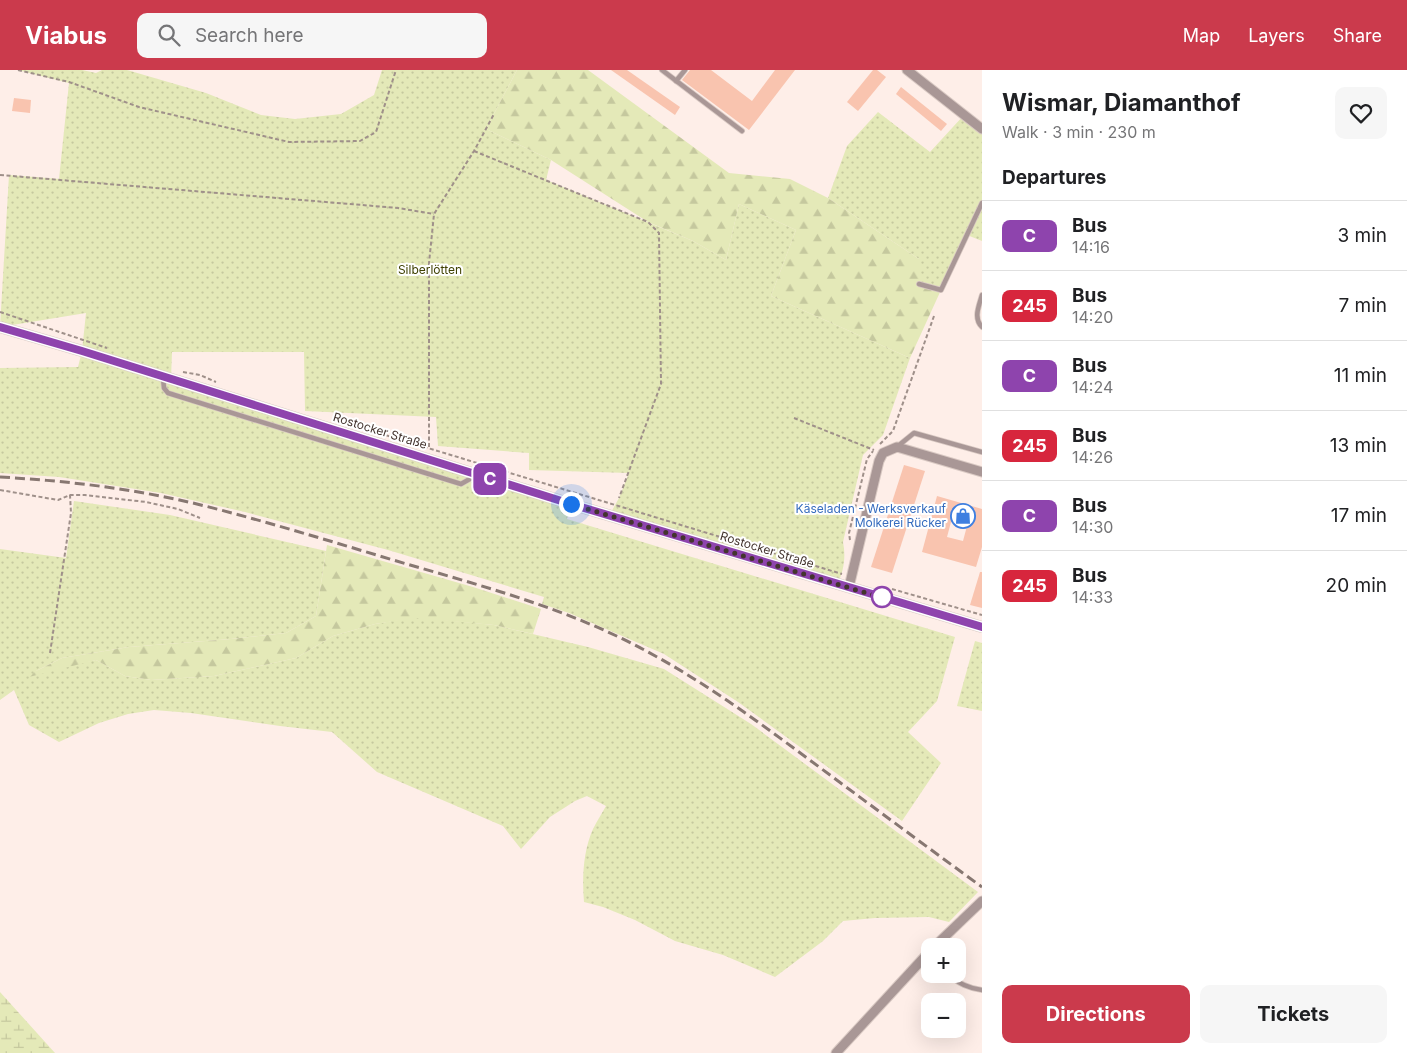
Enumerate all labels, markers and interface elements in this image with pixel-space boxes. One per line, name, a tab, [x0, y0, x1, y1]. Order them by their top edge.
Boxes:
search box	[137, 13, 487, 58]
text: Viabus	[25, 21, 107, 50]
icon: search	[155, 21, 183, 49]
text: Search here	[195, 24, 304, 47]
text: Map	[1183, 25, 1220, 46]
text: Layers	[1248, 25, 1305, 46]
text: Share	[1333, 25, 1382, 46]
button: heart	[1335, 87, 1387, 139]
text: Wismar, Diamanthof	[1002, 88, 1241, 117]
text: Walk · 3 min · 230 m	[1002, 122, 1156, 142]
text: Departures	[1002, 166, 1106, 189]
text: Bus	[1072, 214, 1107, 237]
text: 3 min	[1337, 224, 1387, 247]
text: C	[1023, 225, 1036, 246]
text: 14:16	[1072, 237, 1110, 257]
park label: Silberlötten	[398, 262, 462, 277]
text: Bus	[1072, 284, 1107, 307]
text: 7 min	[1338, 294, 1387, 317]
text: 245	[1012, 295, 1047, 316]
text: 14:20	[1072, 307, 1113, 327]
text: Bus	[1072, 354, 1107, 377]
text: 11 min	[1334, 364, 1387, 387]
text: C	[1023, 365, 1036, 386]
text: 14:24	[1072, 377, 1113, 397]
street label: Rostocker Straße	[331, 409, 429, 452]
text: Bus	[1072, 424, 1107, 447]
text: 13 min	[1330, 434, 1387, 457]
text: 245	[1012, 435, 1047, 456]
text: 14:26	[1072, 447, 1113, 467]
line badge: C	[474, 463, 506, 495]
text: C	[483, 468, 497, 489]
your location	[559, 492, 584, 517]
text: Bus	[1072, 494, 1107, 517]
place label: Käseladen - Werksverkauf Molkerei Rücker	[796, 501, 947, 530]
shop icon: Käseladen - Werksverkauf Molkerei Rücker	[950, 503, 976, 529]
text: 17 min	[1331, 504, 1387, 527]
text: C	[1023, 505, 1036, 526]
text: 14:30	[1072, 517, 1113, 537]
street label: Rostocker Straße	[718, 528, 816, 571]
text: Bus	[1072, 564, 1107, 587]
text: 20 min	[1326, 574, 1387, 597]
text: 245	[1012, 575, 1047, 596]
unlabelled marker	[871, 586, 893, 608]
text: 14:33	[1072, 587, 1113, 607]
map controls	[921, 938, 966, 1038]
button: +	[921, 938, 966, 983]
button: Directions	[1002, 985, 1190, 1043]
button: Tickets	[1200, 985, 1387, 1043]
button: −	[921, 993, 966, 1038]

